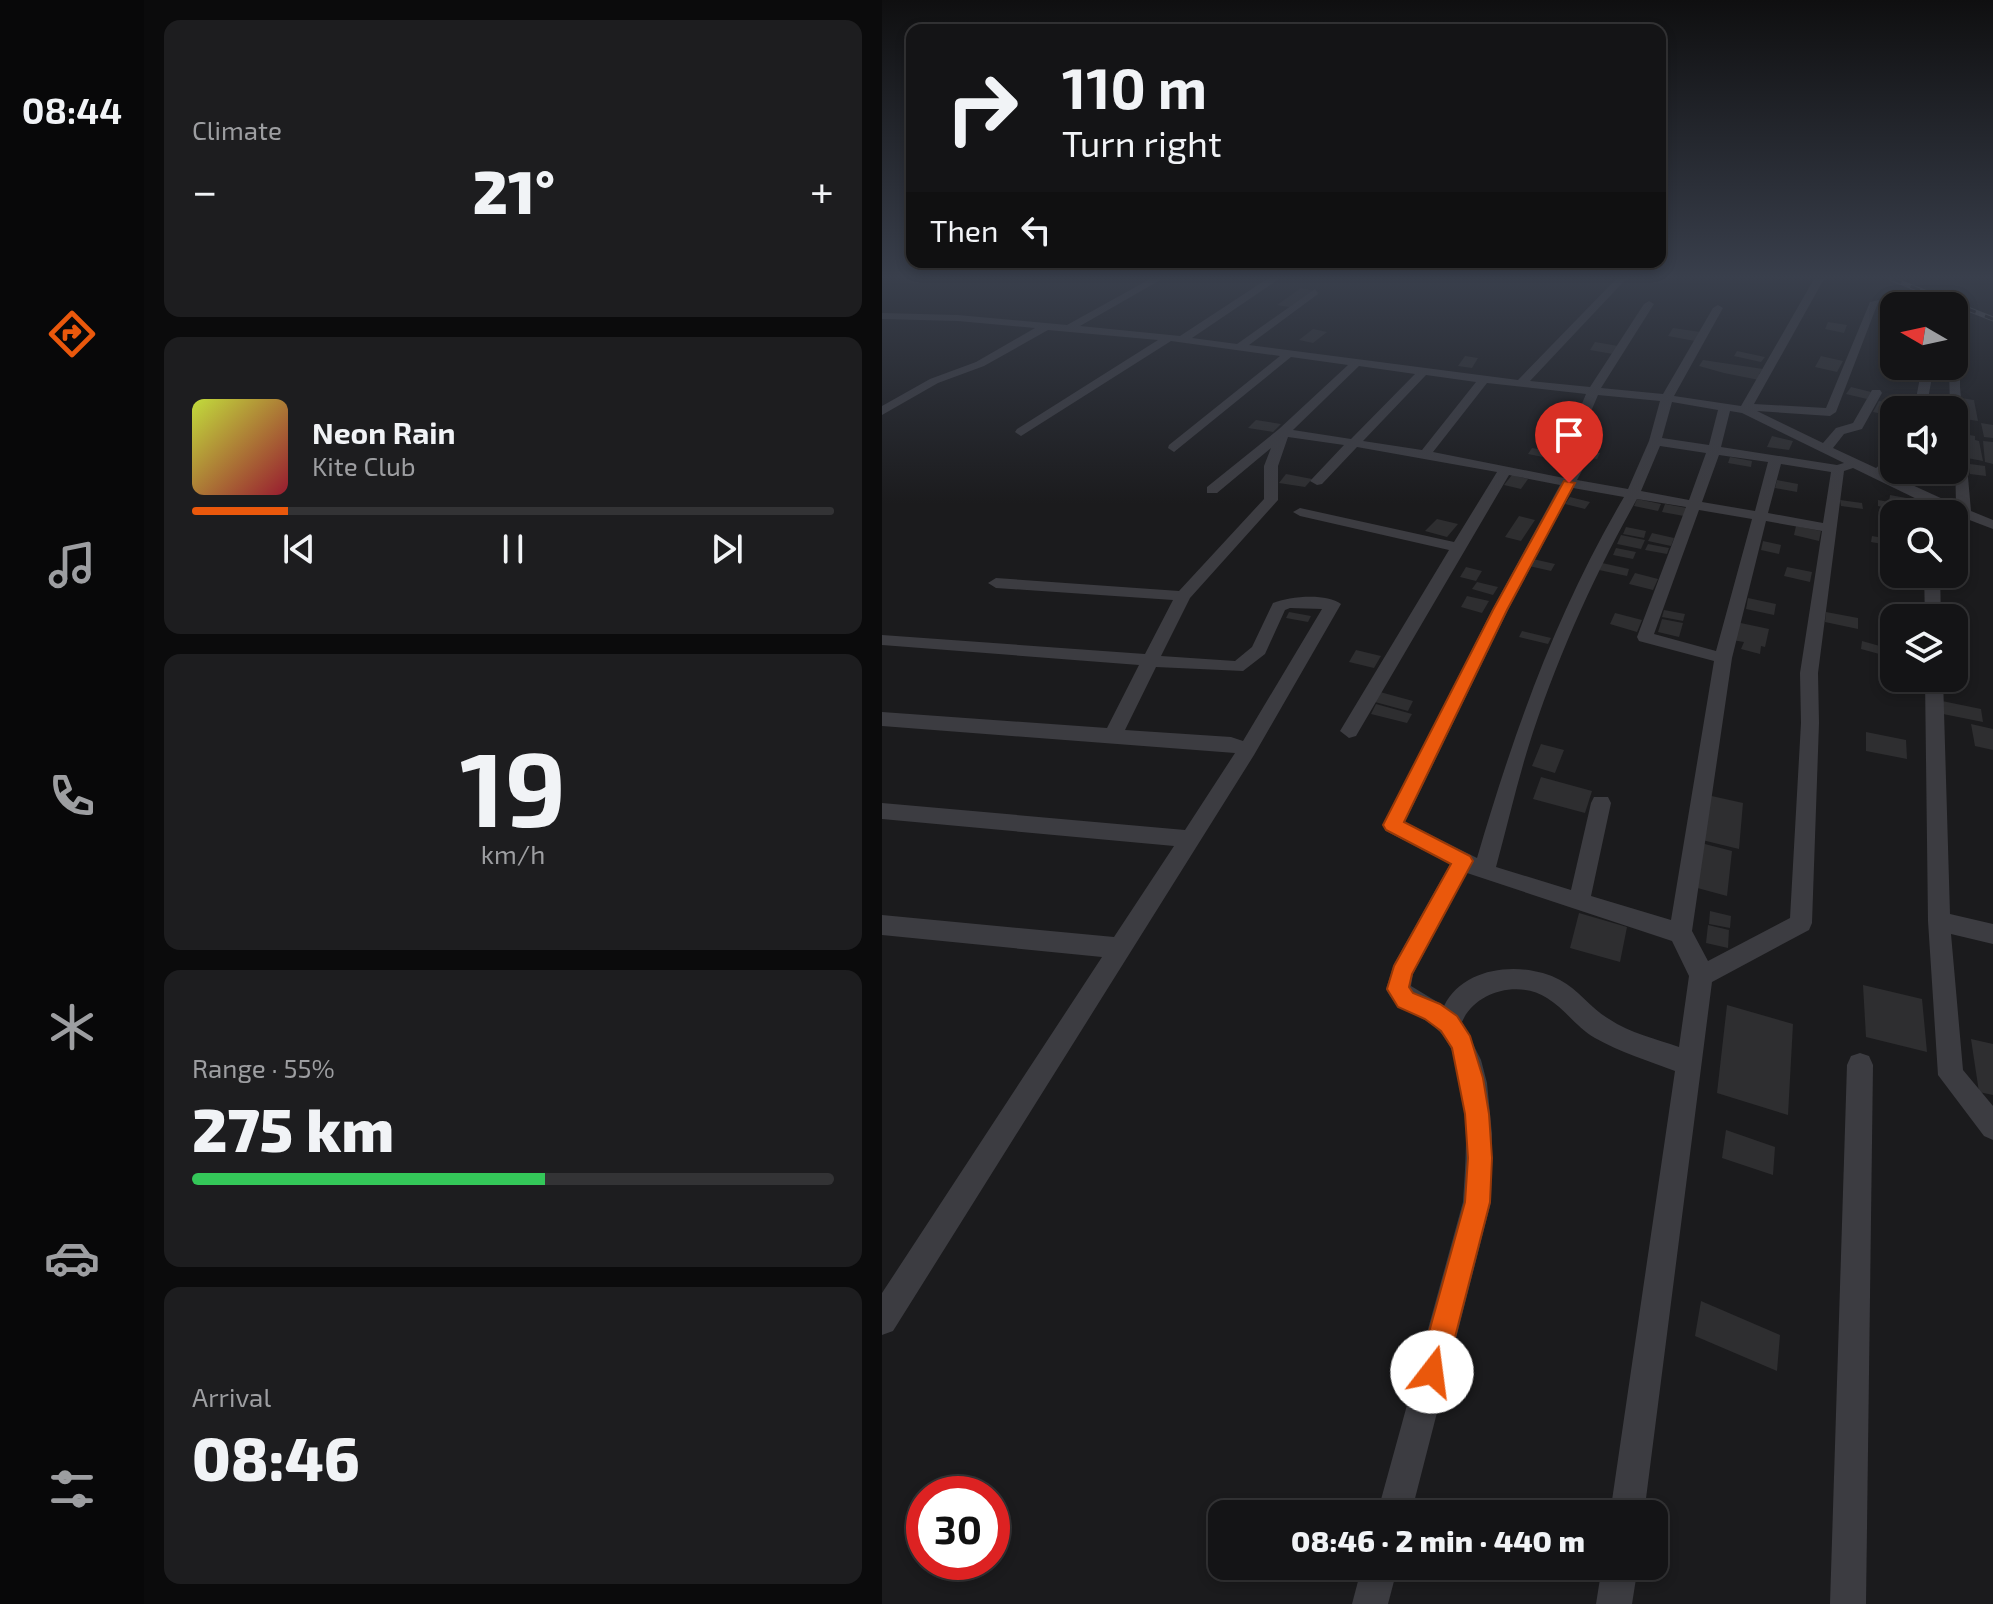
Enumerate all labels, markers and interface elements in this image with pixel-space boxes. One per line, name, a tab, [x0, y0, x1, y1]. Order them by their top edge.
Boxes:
text: 110 m	[1062, 53, 1207, 120]
icon: right	[930, 56, 1034, 160]
text: 08:44	[22, 88, 122, 131]
text: Climate	[192, 114, 282, 145]
text: Turn right	[1062, 121, 1222, 164]
text: 21°	[472, 154, 555, 226]
text: −	[192, 163, 218, 216]
text: +	[810, 163, 834, 216]
icon: left	[1014, 208, 1058, 252]
text: Then	[930, 212, 998, 248]
north arrow	[1880, 292, 1968, 380]
map controls	[1880, 292, 1968, 692]
icon: directions	[44, 306, 100, 362]
button: sound	[1880, 396, 1968, 484]
pin	[1535, 401, 1603, 483]
icon: arrive	[1547, 413, 1591, 457]
text: Neon Rain	[312, 414, 456, 450]
text: Kite Club	[312, 450, 416, 481]
button: search	[1880, 500, 1968, 588]
icon: previous	[277, 527, 321, 571]
icon: pause	[491, 527, 535, 571]
icon: next	[705, 527, 749, 571]
icon: music	[44, 537, 100, 593]
button: layers	[1880, 604, 1968, 692]
text: 19	[460, 723, 566, 848]
icon: phone	[44, 768, 100, 824]
text: km/h	[481, 838, 545, 869]
icon: climate	[44, 999, 100, 1055]
text: Range · 55%	[192, 1052, 335, 1083]
text: 275 km	[192, 1092, 394, 1164]
icon: car	[44, 1230, 100, 1286]
position arrow	[1390, 1330, 1474, 1414]
text: Arrival	[192, 1381, 271, 1412]
text: 08:46	[192, 1421, 360, 1493]
icon: filters	[44, 1461, 100, 1517]
speed limit sign: 30	[906, 1476, 1010, 1580]
text: 08:46 · 2 min · 440 m	[1291, 1522, 1585, 1558]

